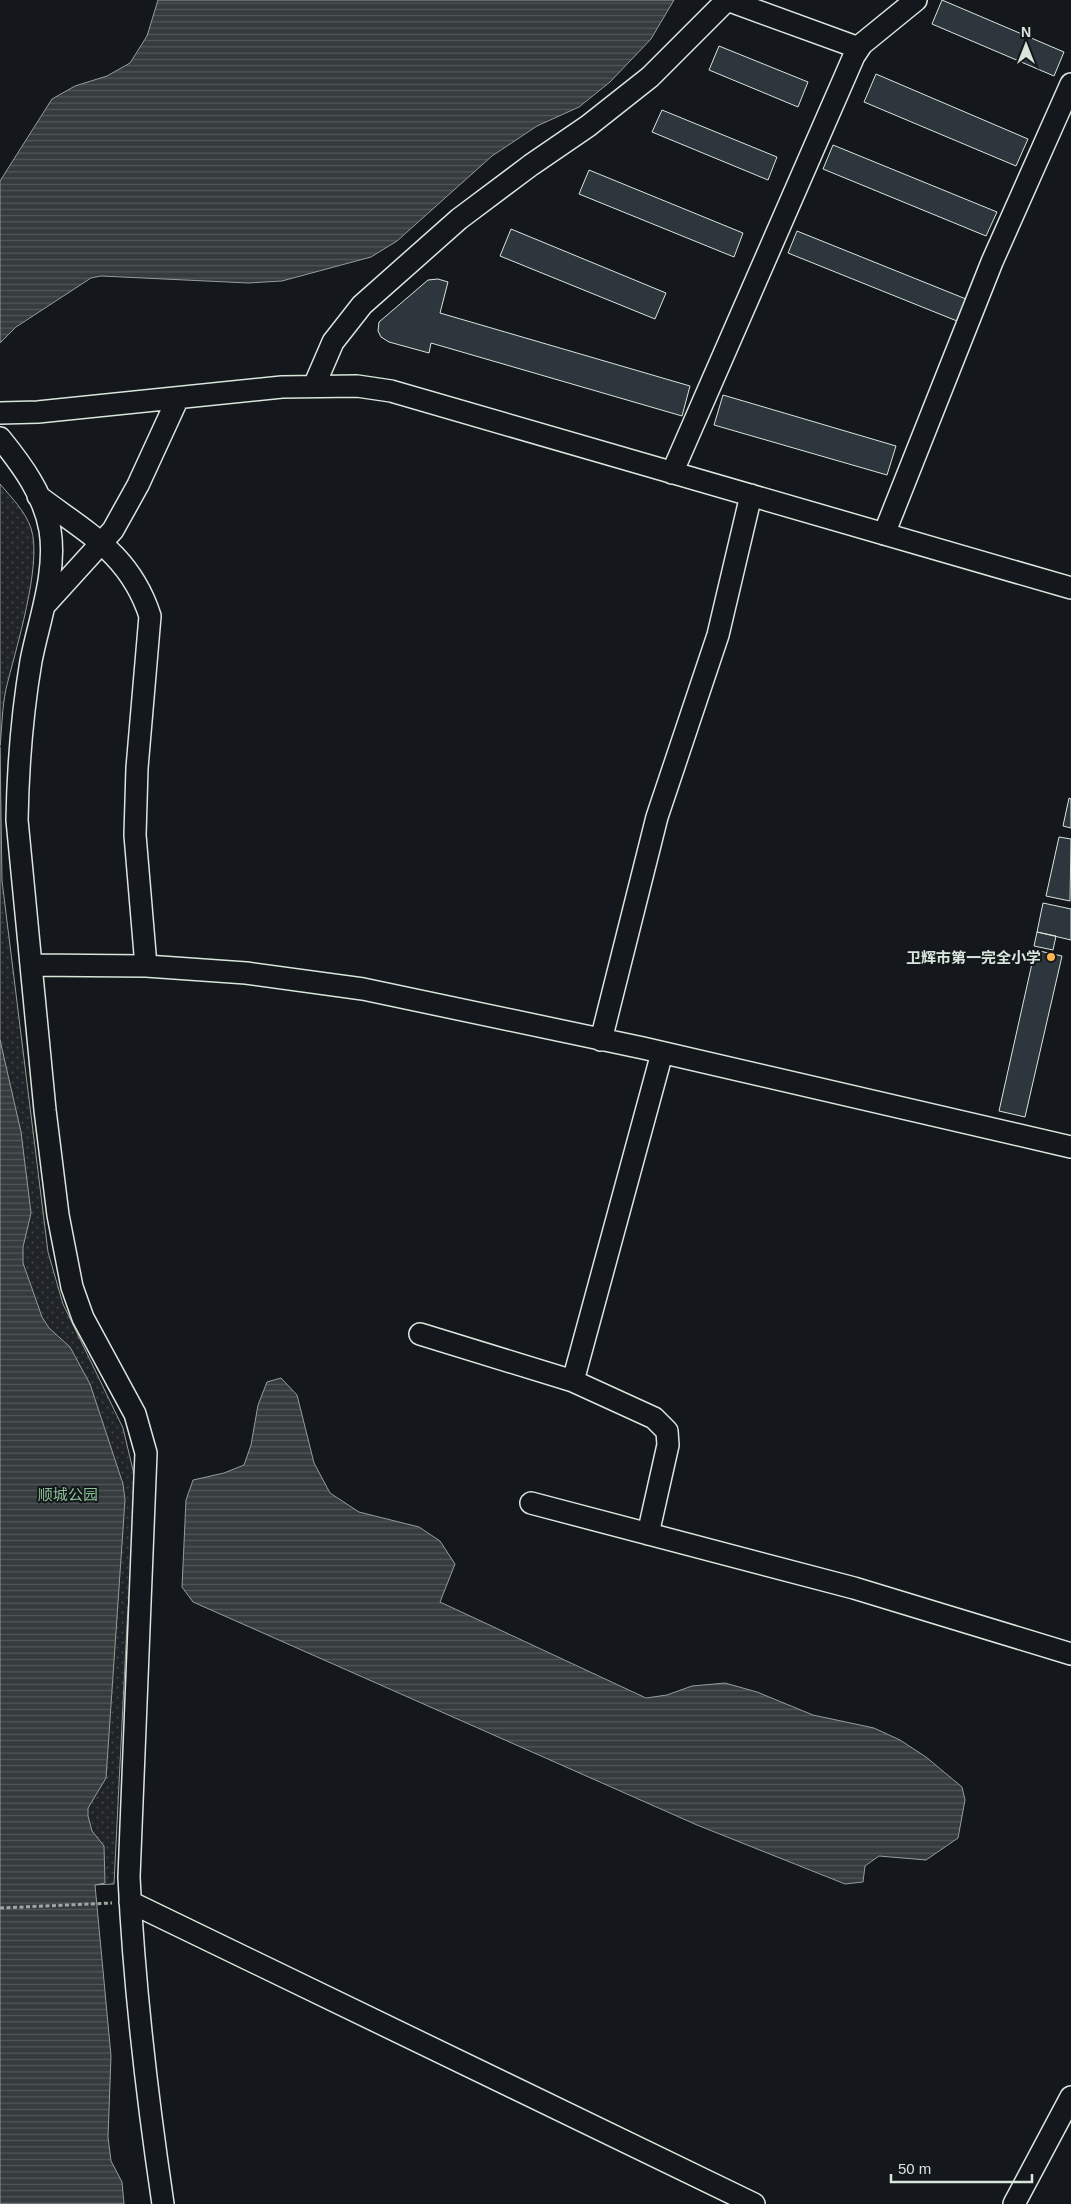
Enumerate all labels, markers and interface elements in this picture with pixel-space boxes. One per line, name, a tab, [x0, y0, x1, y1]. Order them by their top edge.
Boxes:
north arrow	[1001, 20, 1051, 70]
text: N	[1021, 24, 1031, 40]
place label: 卫辉市第一完全小学	[906, 949, 1041, 966]
marker: 卫辉市第一完全小学	[1045, 951, 1057, 963]
park label: 顺城公园	[38, 1486, 98, 1503]
scale bar	[891, 2152, 1032, 2184]
text: 50 m	[898, 2160, 931, 2177]

